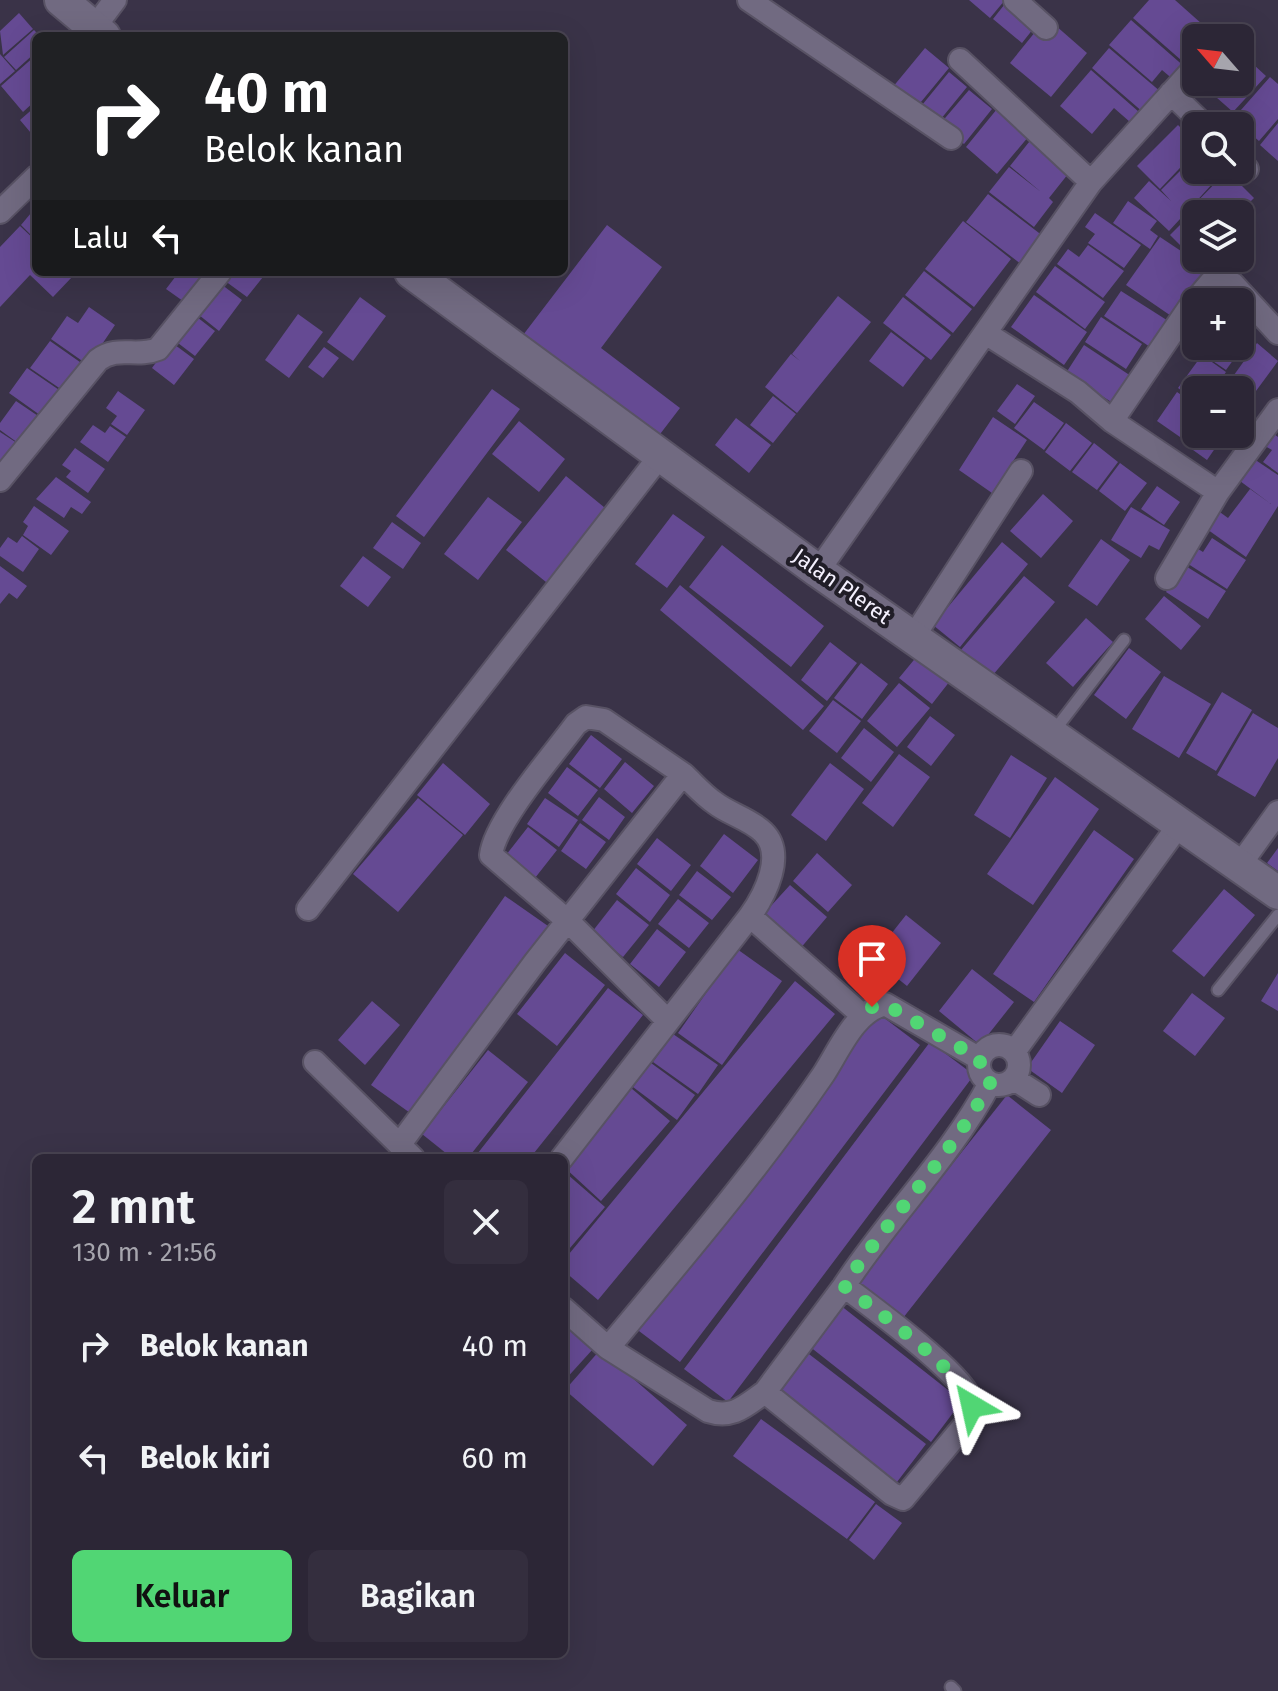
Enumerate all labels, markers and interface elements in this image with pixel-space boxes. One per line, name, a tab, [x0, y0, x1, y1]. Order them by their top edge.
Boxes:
north arrow	[1182, 24, 1254, 96]
map controls	[1182, 24, 1254, 448]
text: 40 m	[204, 60, 329, 127]
icon: right	[72, 64, 176, 168]
button: search	[1182, 112, 1254, 184]
text: Belok kanan	[204, 128, 404, 172]
button: layers	[1182, 200, 1254, 272]
icon: left	[145, 216, 189, 260]
text: Lalu	[72, 220, 129, 256]
button: +	[1182, 288, 1254, 360]
button: −	[1182, 376, 1254, 448]
street label: Jalan Pleret	[788, 542, 897, 630]
pin	[838, 925, 906, 1007]
icon: arrive	[850, 937, 894, 981]
text: 2 mnt	[72, 1178, 195, 1236]
button: close	[444, 1180, 528, 1264]
text: 130 m · 21:56	[72, 1237, 217, 1268]
icon: right	[72, 1324, 116, 1368]
text: Belok kanan	[140, 1328, 309, 1364]
text: 40 m	[462, 1328, 528, 1364]
position arrow	[930, 1364, 1014, 1448]
icon: left	[72, 1436, 116, 1480]
text: Belok kiri	[140, 1440, 271, 1476]
text: 60 m	[462, 1440, 528, 1476]
button: Keluar	[72, 1550, 292, 1642]
button: Bagikan	[308, 1550, 528, 1642]

